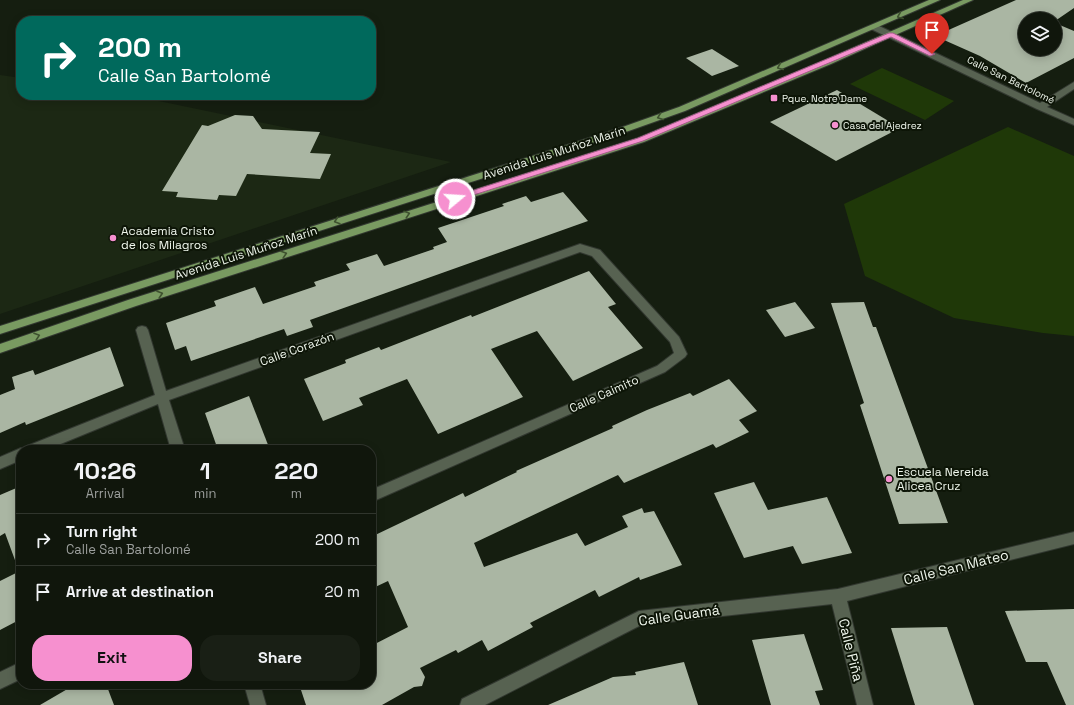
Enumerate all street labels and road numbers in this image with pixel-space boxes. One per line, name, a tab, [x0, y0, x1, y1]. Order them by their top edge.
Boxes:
street label: Calle San Bartolomé	[965, 53, 1057, 107]
street label: Avenida Luis Muñoz Marín	[481, 122, 627, 184]
street label: Avenida Luis Muñoz Marín	[173, 222, 319, 284]
street label: Calle Corazón	[258, 328, 336, 370]
street label: Calle Caimito	[567, 372, 641, 416]
street label: Calle San Mateo	[902, 545, 1010, 589]
street label: Calle Guamá	[637, 600, 721, 630]
street label: Calle Piña	[834, 617, 868, 683]

